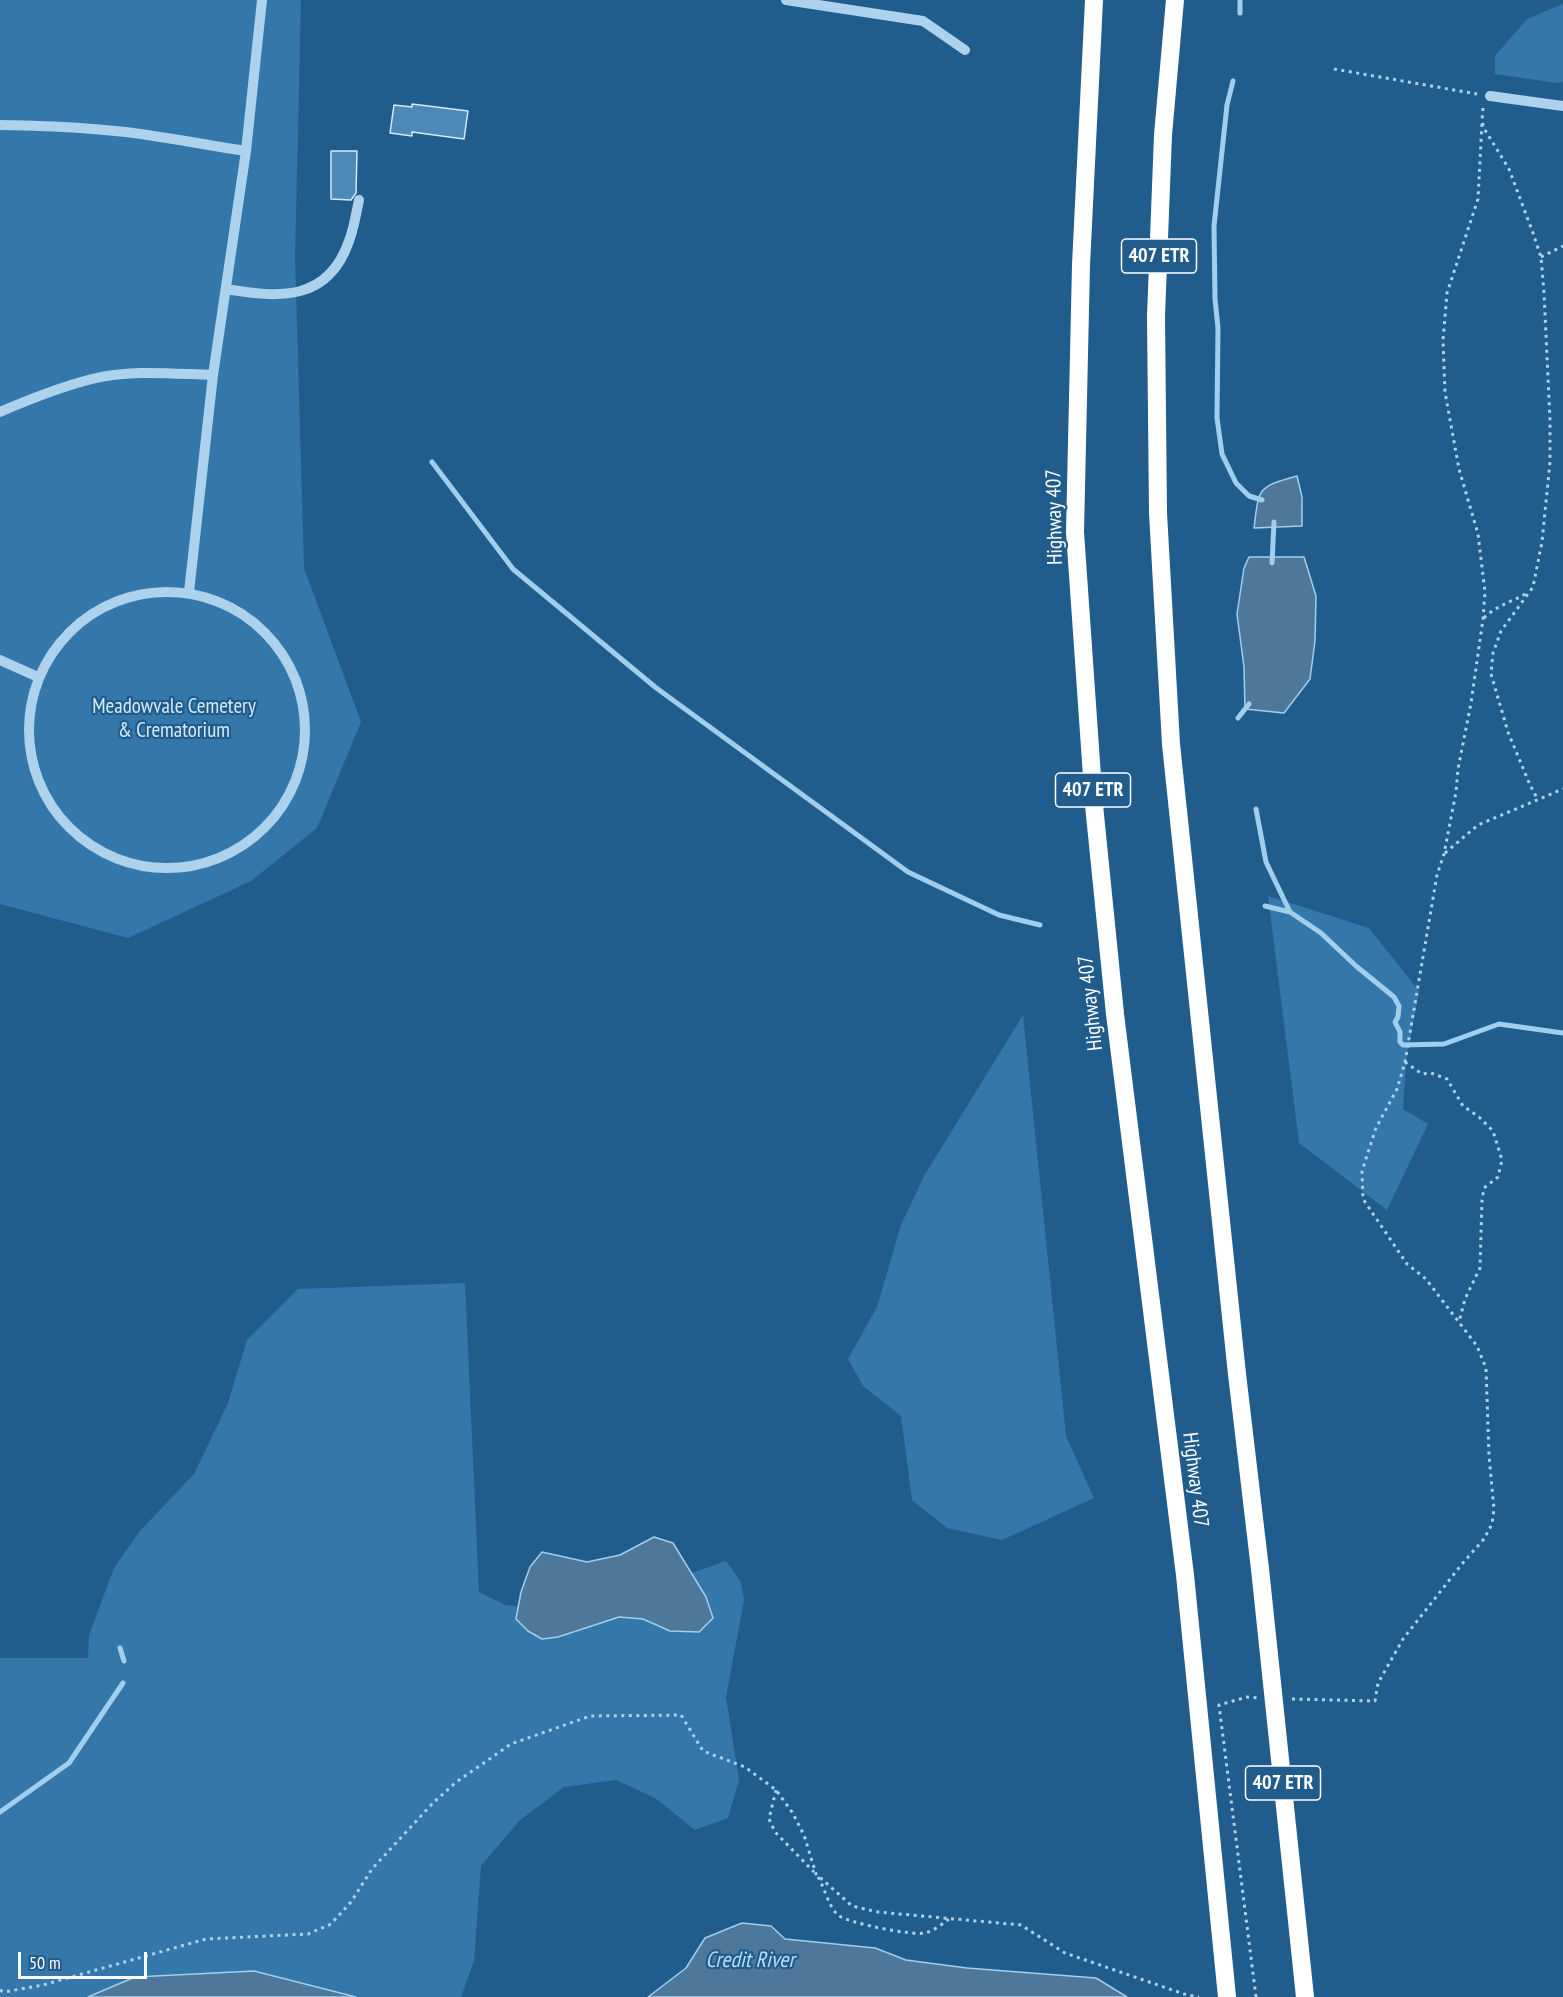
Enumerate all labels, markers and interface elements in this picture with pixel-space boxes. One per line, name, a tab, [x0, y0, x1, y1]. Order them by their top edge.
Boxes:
road number: 407 ETR	[1122, 239, 1196, 273]
street label: Highway 407	[1042, 469, 1068, 565]
park label: Meadowvale Cemetery & Crematorium	[92, 694, 256, 744]
road number: 407 ETR	[1056, 773, 1130, 807]
street label: Highway 407	[1073, 954, 1109, 1052]
street label: Highway 407	[1177, 1431, 1213, 1529]
road number: 407 ETR	[1246, 1766, 1320, 1800]
scale bar	[21, 1940, 150, 1978]
water label: Credit River	[706, 1948, 794, 1974]
text: 50 m	[29, 1951, 61, 1974]

